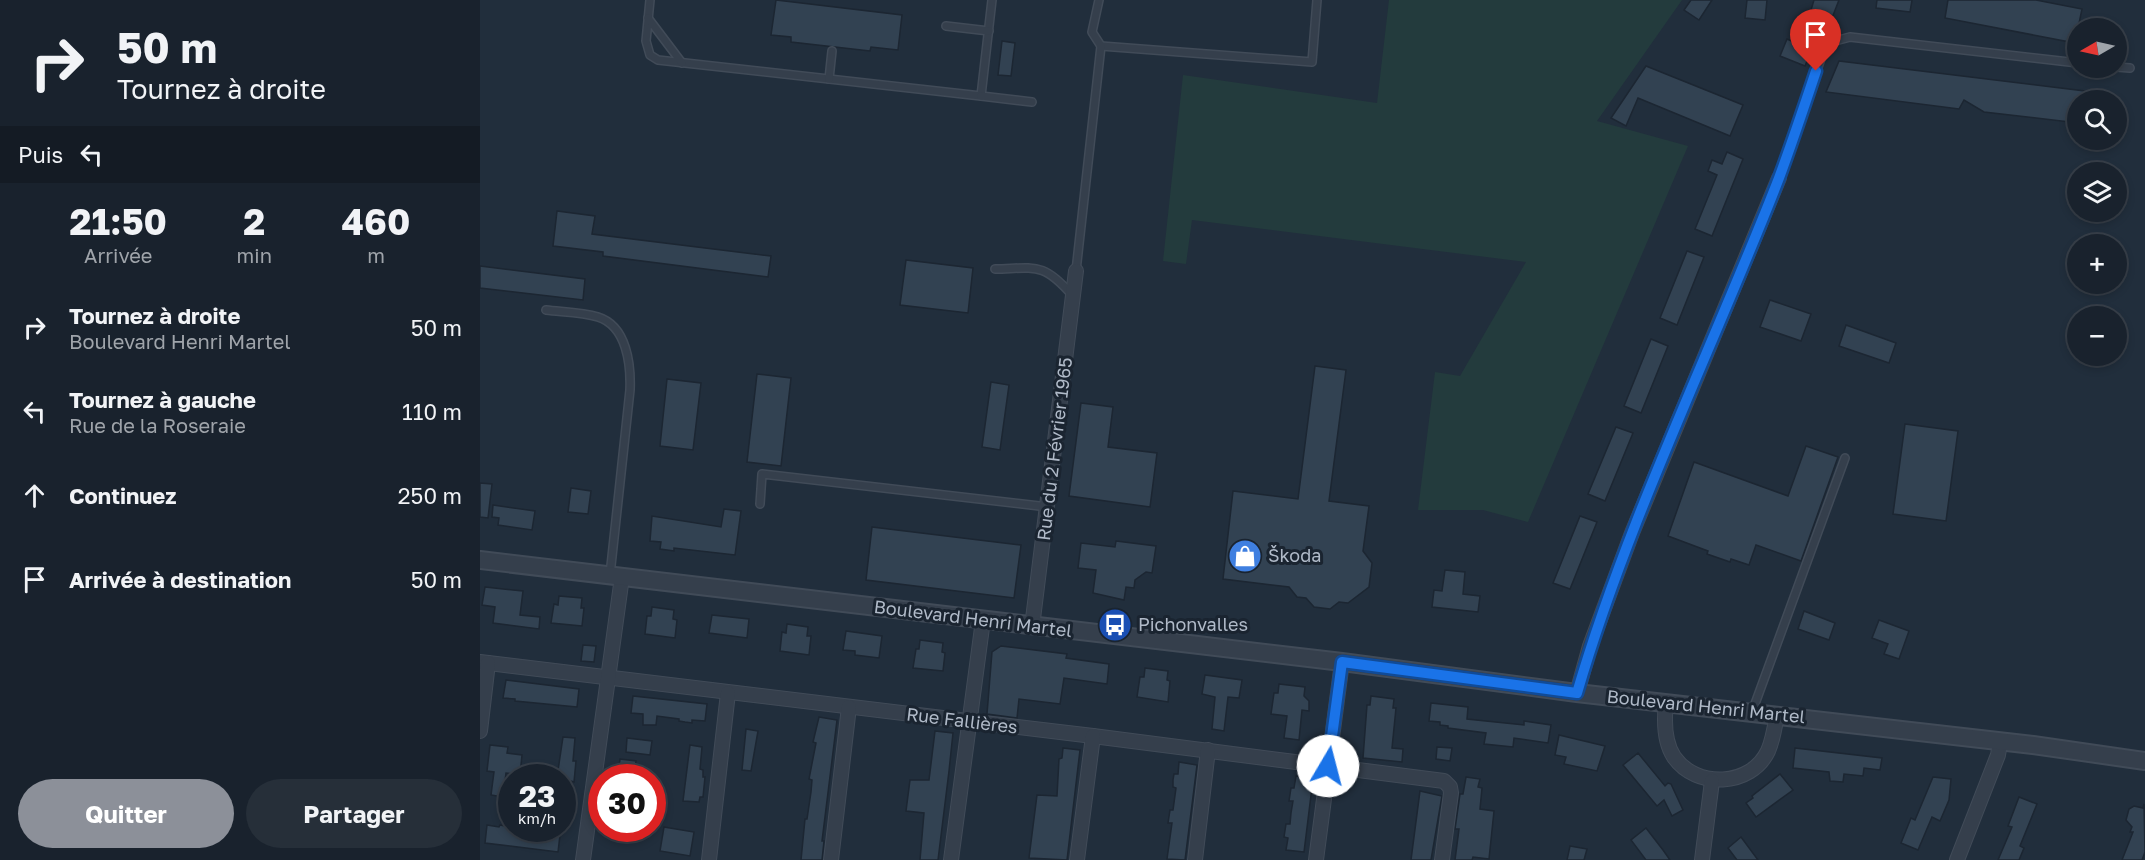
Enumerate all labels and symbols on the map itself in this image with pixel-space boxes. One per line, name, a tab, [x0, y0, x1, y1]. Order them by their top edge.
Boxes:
pin	[1790, 9, 1841, 71]
north arrow	[2067, 18, 2127, 78]
street label: Rue du 2 Février 1965	[1032, 356, 1076, 542]
shop icon: Škoda	[1227, 538, 1263, 574]
place label: Škoda	[1268, 544, 1321, 566]
street label: Boulevard Henri Martel	[873, 595, 1074, 641]
bus stop icon: Pichonvalles	[1097, 607, 1133, 643]
place label: Pichonvalles	[1138, 613, 1248, 635]
street label: Boulevard Henri Martel	[1606, 685, 1807, 727]
street label: Rue Fallières	[905, 702, 1019, 738]
position arrow	[1296, 734, 1360, 798]
speed limit sign: 30	[588, 764, 666, 842]

